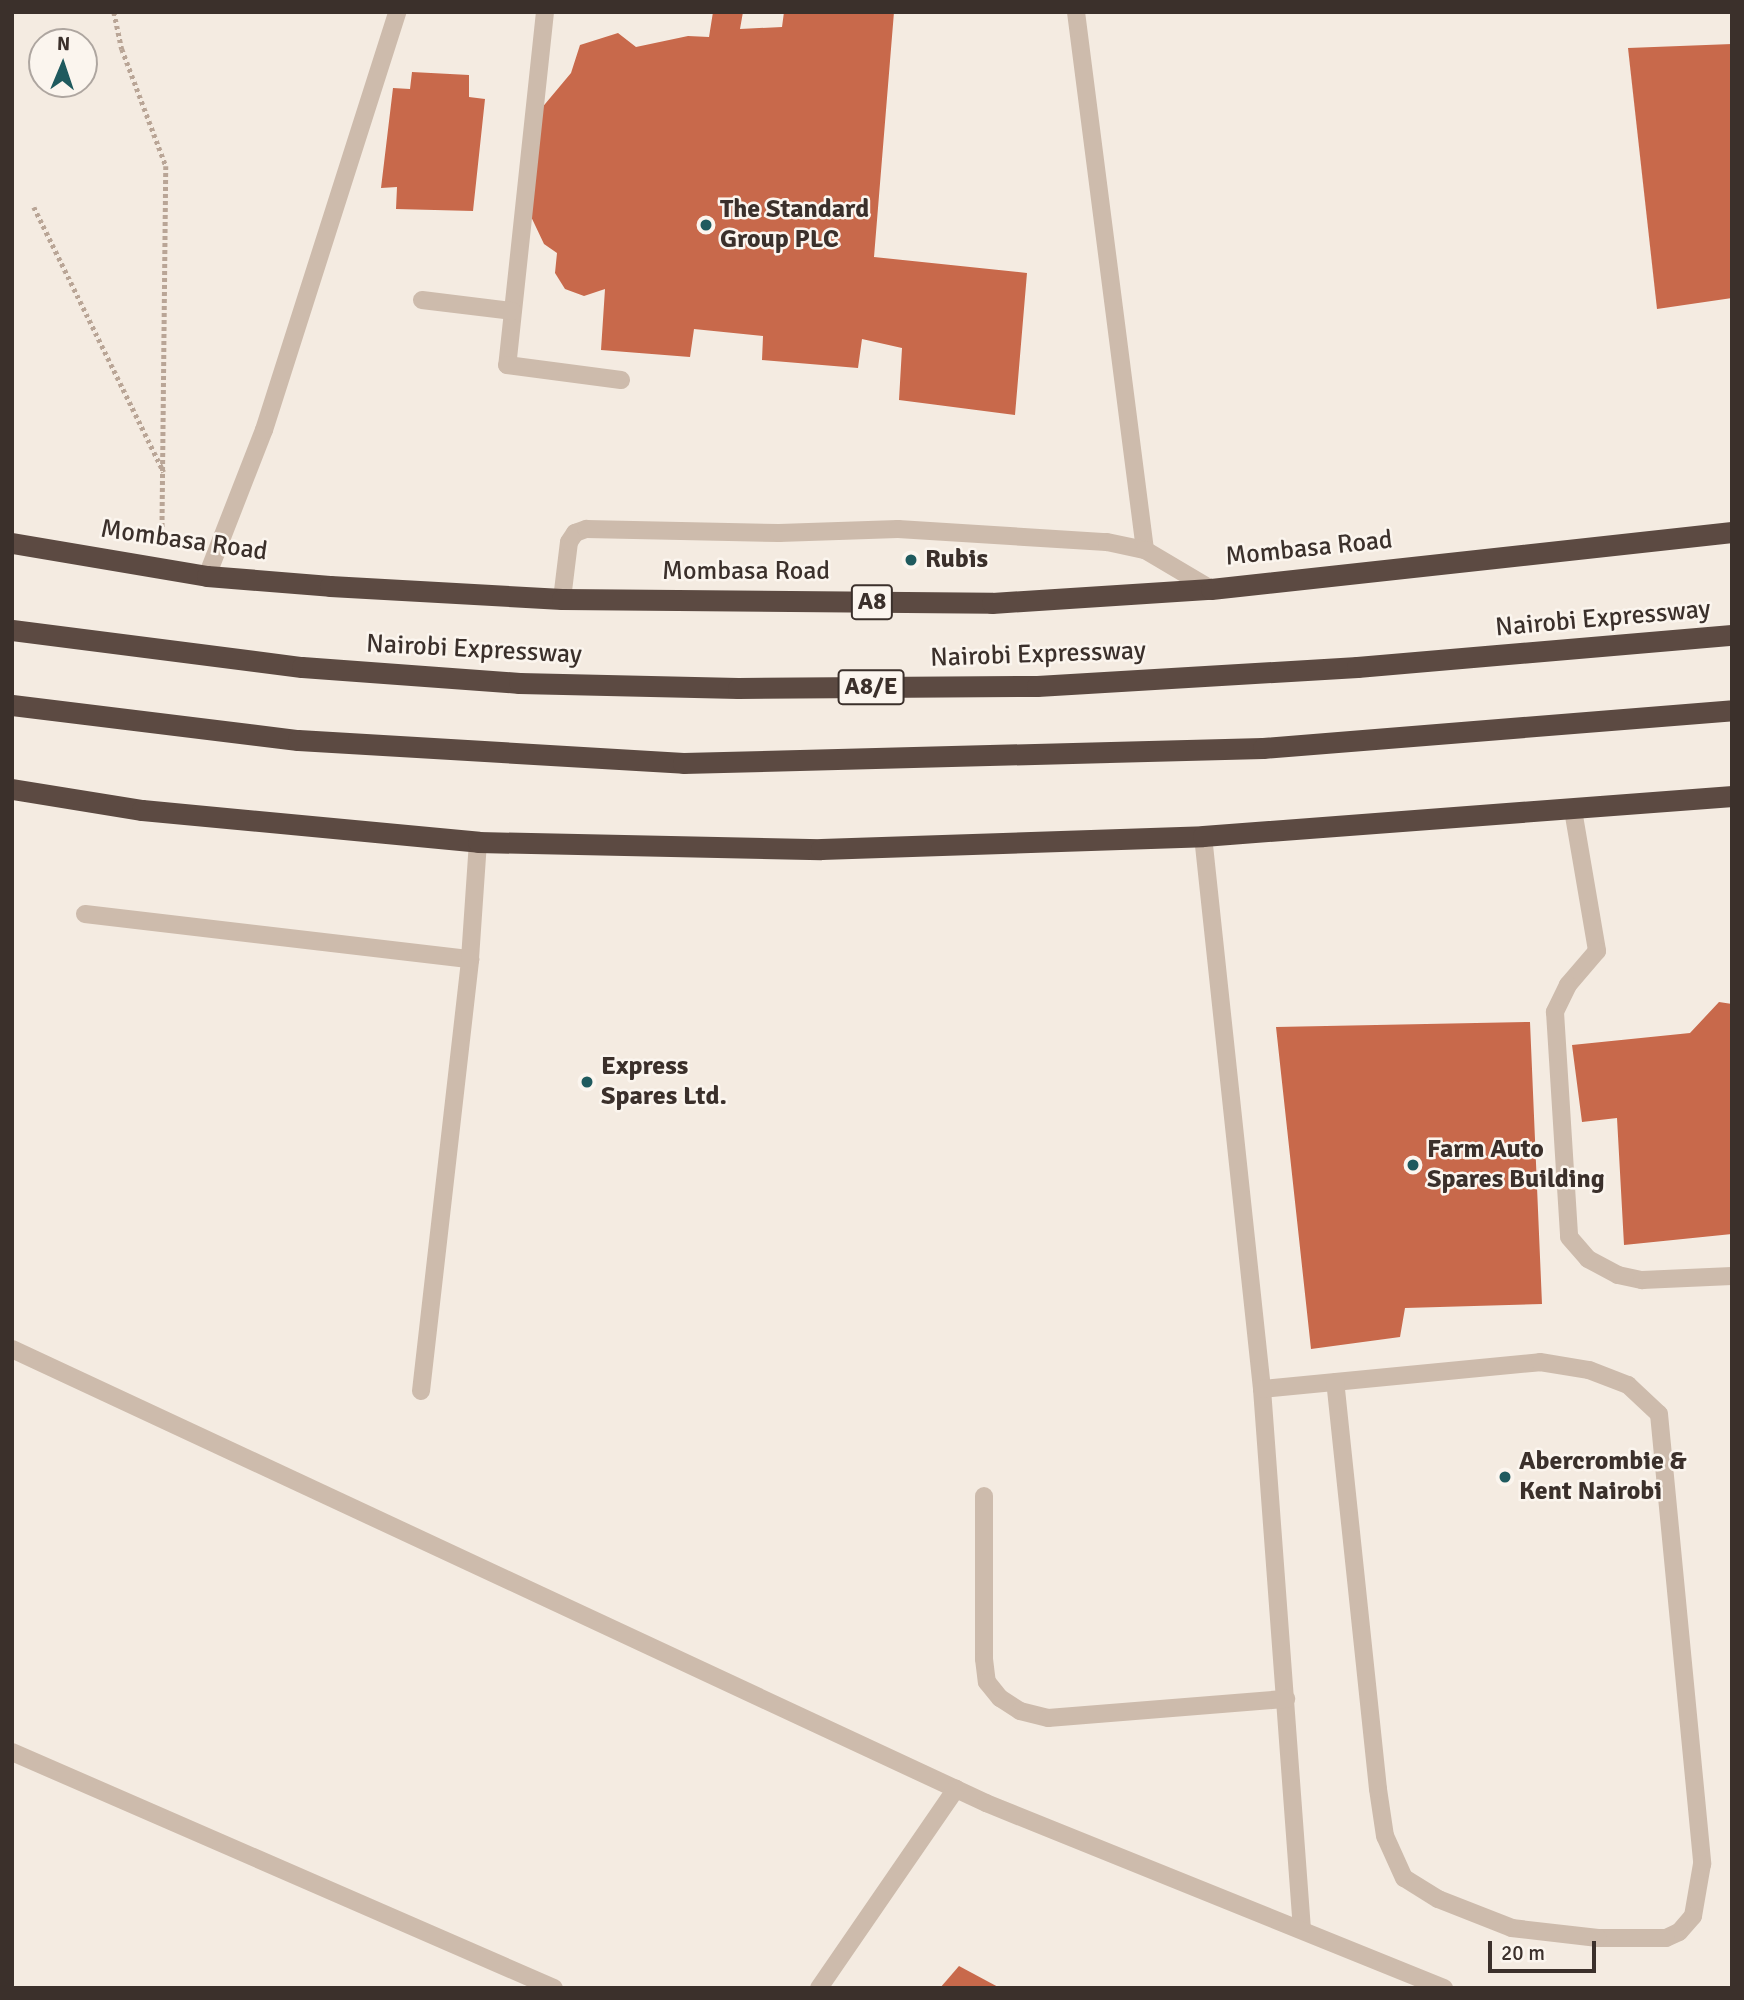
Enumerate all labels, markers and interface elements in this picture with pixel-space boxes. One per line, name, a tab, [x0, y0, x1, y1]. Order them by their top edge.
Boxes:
north arrow	[28, 28, 98, 98]
text: N	[57, 32, 71, 56]
place label: The Standard Group PLC	[720, 194, 869, 256]
marker: The Standard Group PLC	[698, 217, 714, 233]
street label: Mombasa Road	[99, 514, 269, 568]
street label: Mombasa Road	[1224, 525, 1394, 573]
place label: Rubis	[925, 544, 988, 576]
marker: Rubis	[903, 552, 919, 568]
street label: Mombasa Road	[662, 556, 830, 588]
road number: A8	[849, 582, 895, 622]
street label: Nairobi Expressway	[1494, 594, 1712, 644]
street label: Nairobi Expressway	[365, 629, 583, 671]
street label: Nairobi Expressway	[930, 636, 1146, 674]
road number: A8/E	[836, 666, 906, 708]
place label: Express Spares Ltd.	[601, 1051, 727, 1112]
marker: Express Spares Ltd.	[579, 1074, 595, 1090]
place label: Farm Auto Spares Building	[1427, 1134, 1605, 1196]
marker: Farm Auto Spares Building	[1405, 1157, 1421, 1173]
place label: Abercrombie & Kent Nairobi	[1519, 1446, 1687, 1508]
marker: Abercrombie & Kent Nairobi	[1497, 1469, 1513, 1485]
scale bar	[1492, 1926, 1600, 1970]
text: 20 m	[1501, 1940, 1545, 1966]

